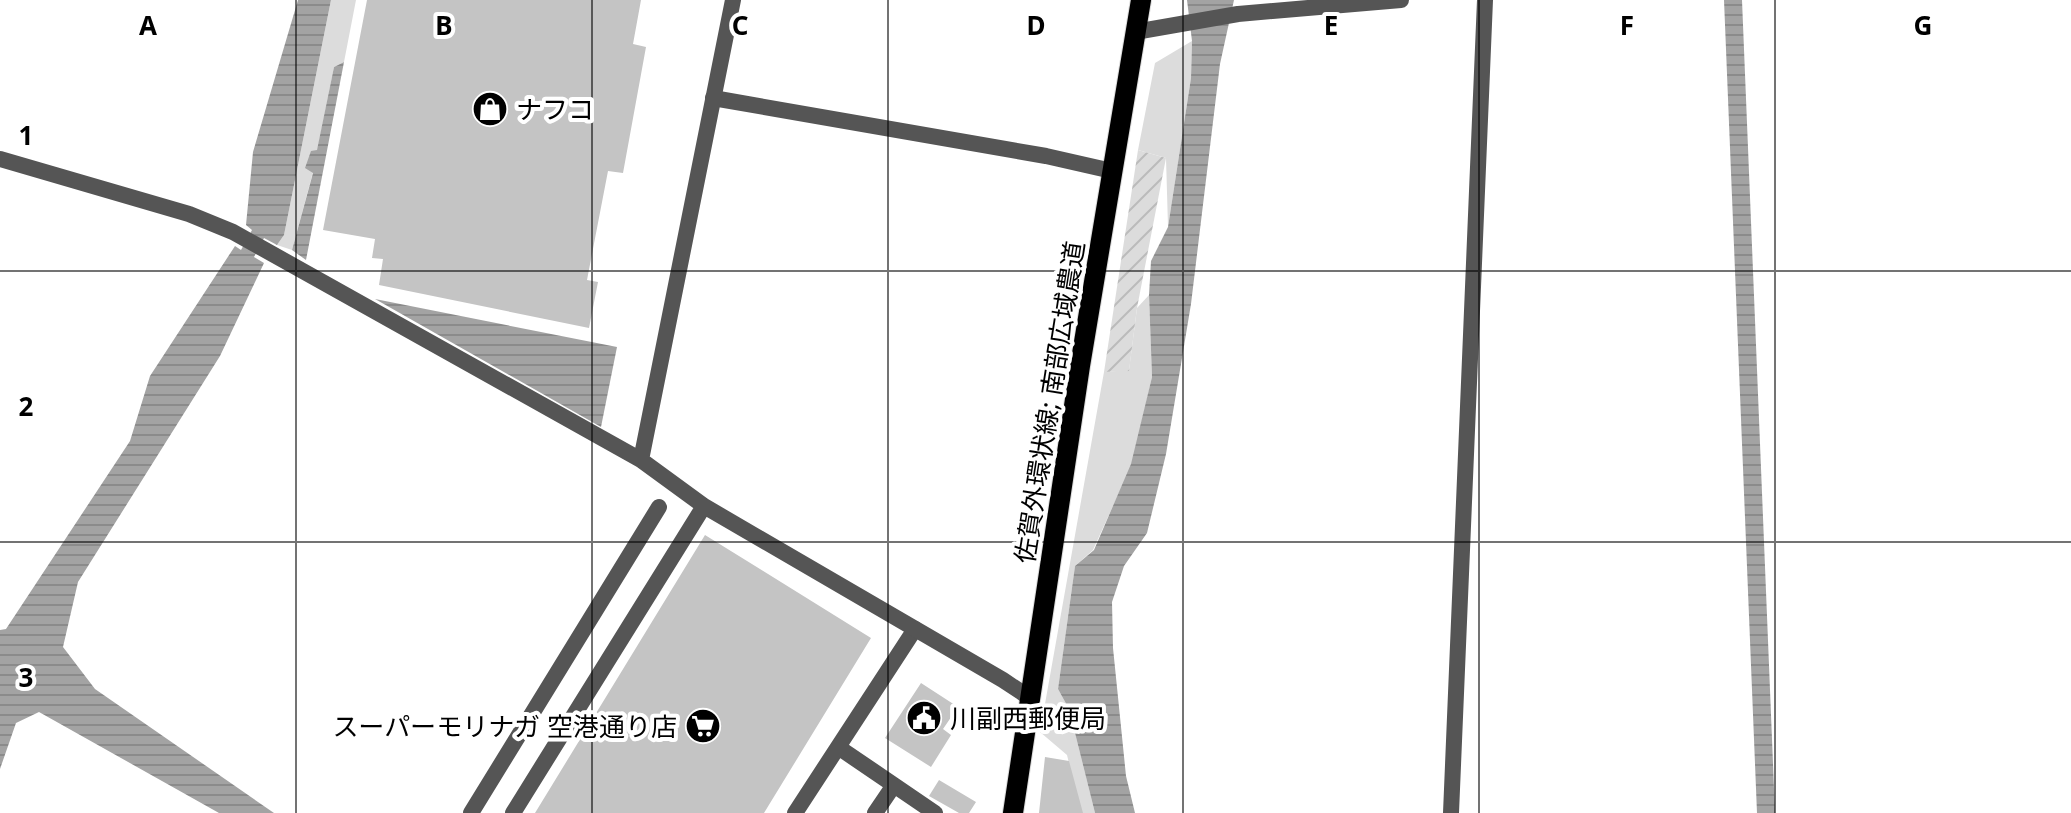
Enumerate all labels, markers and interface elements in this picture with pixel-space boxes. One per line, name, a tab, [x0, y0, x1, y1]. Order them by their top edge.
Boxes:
text: A	[139, 7, 157, 43]
text: B	[435, 7, 453, 43]
text: C	[732, 7, 748, 43]
text: D	[1026, 7, 1046, 43]
text: E	[1324, 7, 1338, 43]
text: F	[1620, 7, 1634, 43]
text: G	[1914, 7, 1932, 43]
shop icon: ナフコ	[471, 90, 509, 128]
place label: ナフコ	[516, 91, 594, 127]
text: 1	[19, 117, 33, 153]
street label: 佐賀外環状線; 南部広域農道	[1006, 238, 1092, 566]
text: 2	[19, 388, 34, 424]
text: 3	[19, 659, 33, 695]
public building icon: 川副西郵便局	[905, 699, 943, 737]
place label: 川副西郵便局	[950, 700, 1106, 736]
supermarket icon: スーパーモリナガ 空港通り店	[684, 707, 722, 745]
place label: スーパーモリナガ 空港通り店	[332, 708, 677, 744]

